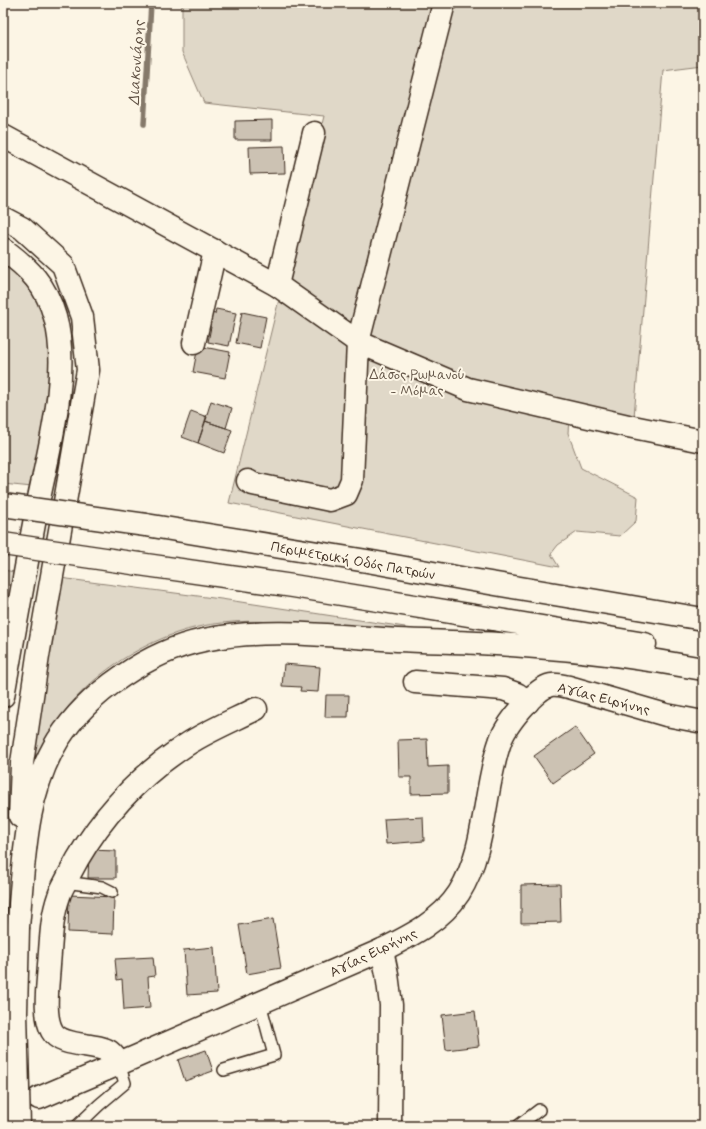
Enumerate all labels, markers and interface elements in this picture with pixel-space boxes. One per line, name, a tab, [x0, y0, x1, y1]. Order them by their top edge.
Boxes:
water label: Διακονιάρης	[125, 19, 149, 106]
park label: Δάσος Ρωμανού - Μόμας	[369, 366, 465, 400]
street label: Περιμετρική Οδός Πατρών	[269, 538, 436, 584]
street label: Αγίας Ειρήνης	[556, 679, 652, 719]
street label: Αγίας Ειρήνης	[327, 924, 420, 982]

